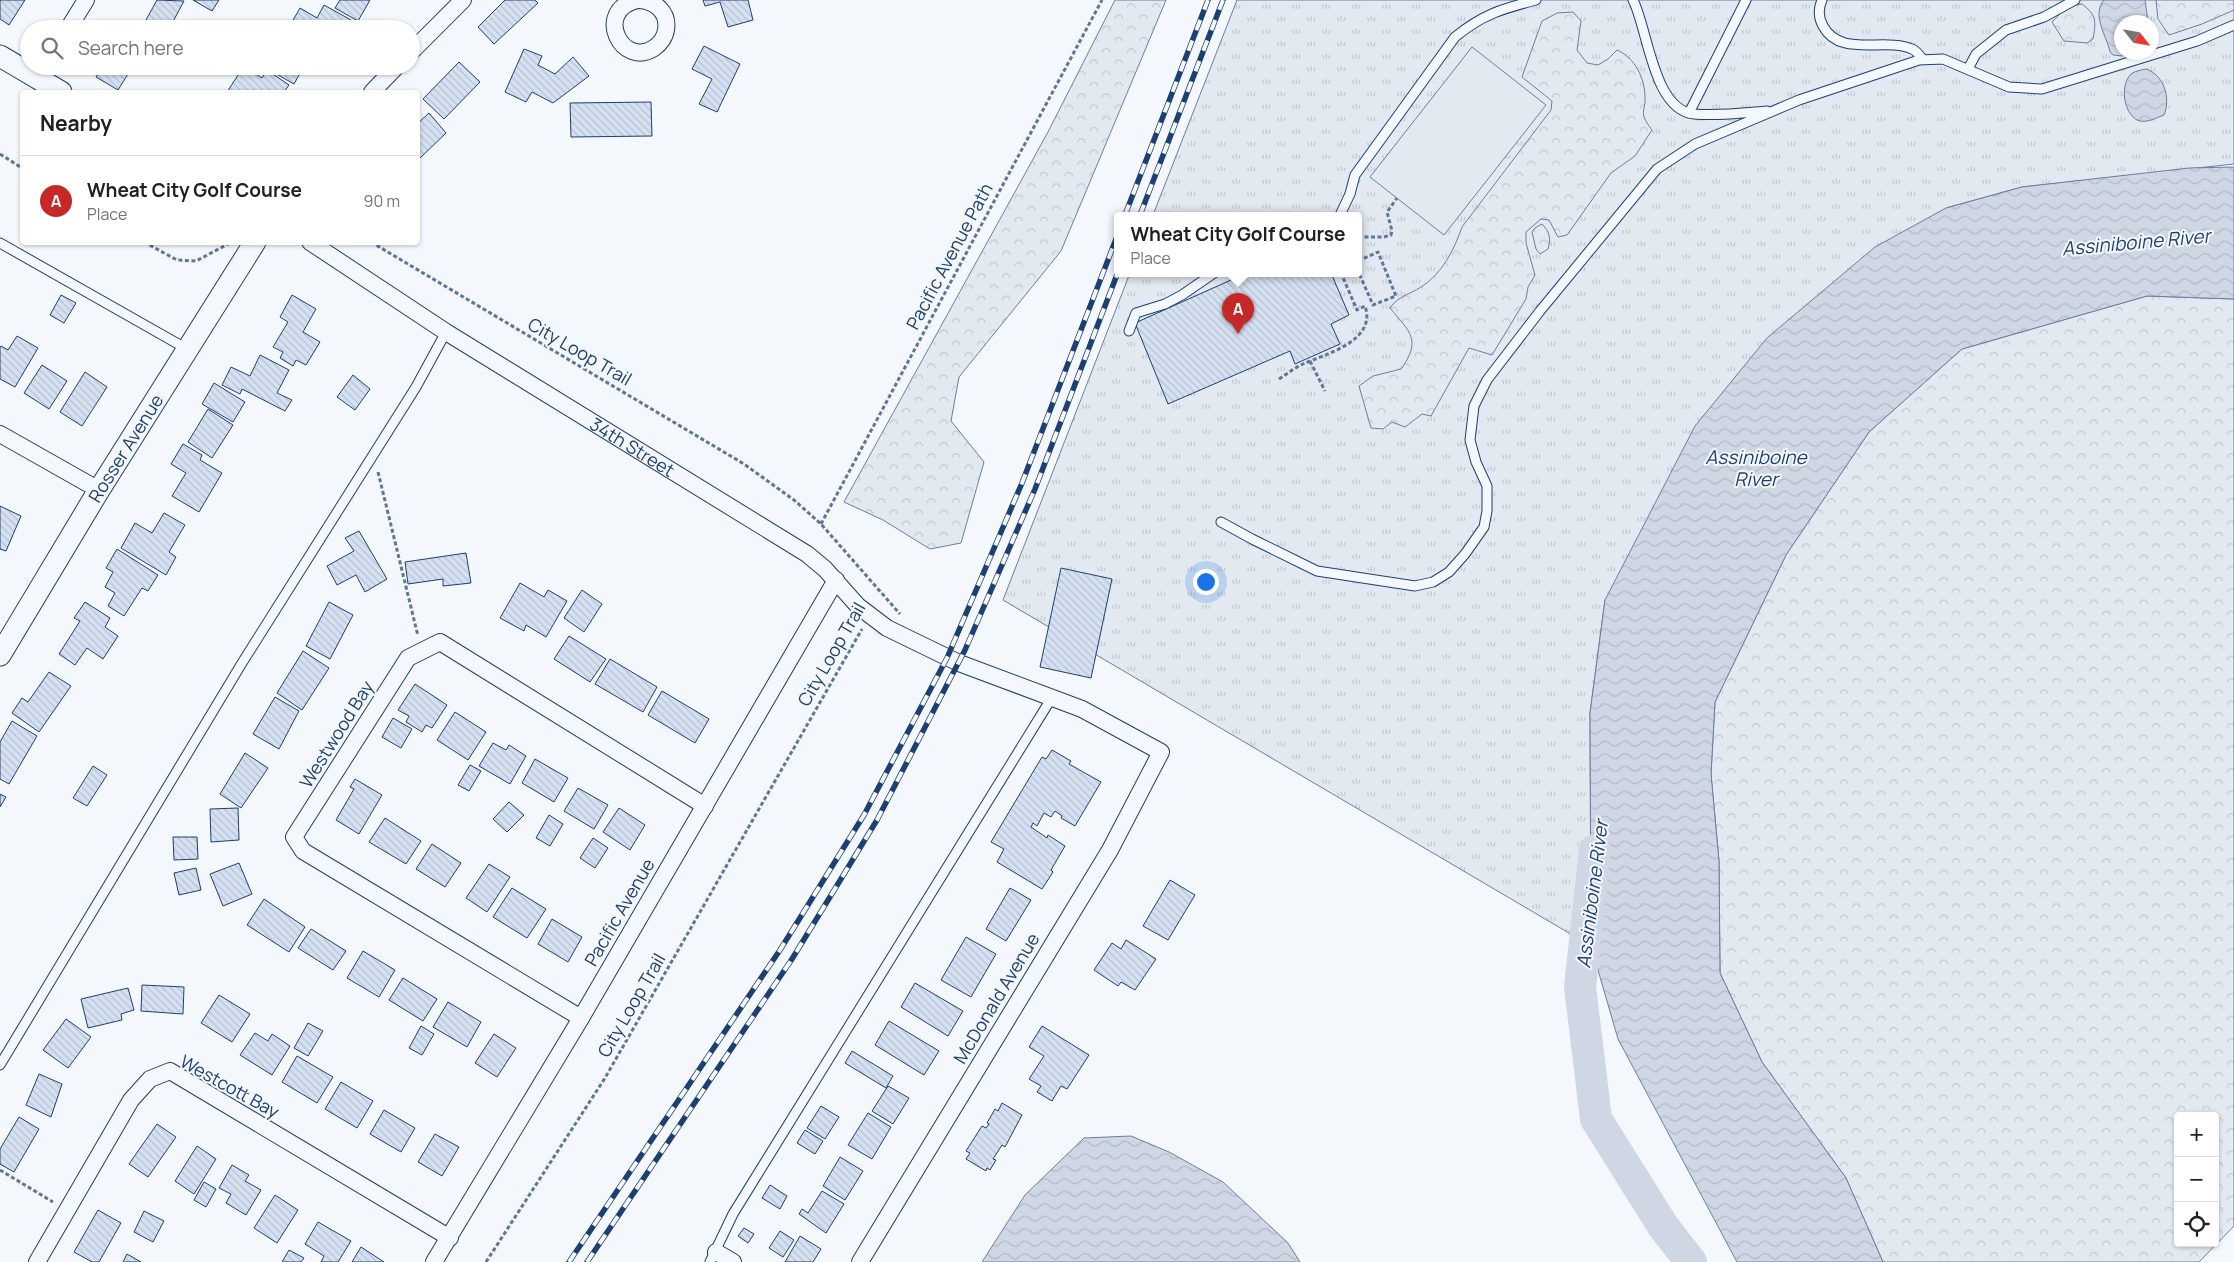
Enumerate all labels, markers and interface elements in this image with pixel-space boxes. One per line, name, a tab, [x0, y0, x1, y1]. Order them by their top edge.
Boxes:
north arrow	[2114, 15, 2159, 60]
search box	[20, 20, 420, 75]
icon: search	[38, 34, 66, 62]
text: Search here	[78, 35, 184, 61]
text: Nearby	[40, 109, 112, 137]
text: Wheat City Golf Course	[87, 177, 302, 203]
street label: Pacific Avenue Path	[900, 179, 998, 333]
text: A	[51, 190, 61, 212]
text: 90 m	[364, 190, 400, 212]
text: Place	[87, 203, 127, 225]
popup	[1114, 212, 1362, 277]
text: Wheat City Golf Course	[1131, 221, 1345, 247]
water label: Assiniboine River	[2061, 222, 2213, 261]
text: Place	[1131, 247, 1171, 269]
pin: A	[1222, 293, 1254, 334]
street label: City Loop Trail	[524, 312, 636, 390]
street label: Rosser Avenue	[83, 390, 168, 506]
street label: 34th Street	[586, 412, 679, 482]
water label: Assiniboine River	[1705, 444, 1809, 492]
your location	[1193, 569, 1219, 595]
street label: City Loop Trail	[792, 598, 870, 710]
street label: Westwood Bay	[294, 676, 379, 792]
water label: Assiniboine River	[1570, 816, 1614, 969]
street label: Pacific Avenue	[579, 854, 659, 970]
street label: McDonald Avenue	[947, 928, 1045, 1068]
street label: City Loop Trail	[592, 949, 670, 1061]
street label: Westcott Bay	[176, 1049, 284, 1123]
map controls	[2174, 1112, 2219, 1247]
button: +	[2174, 1112, 2219, 1157]
button: −	[2174, 1157, 2219, 1202]
button: locate	[2174, 1202, 2219, 1247]

